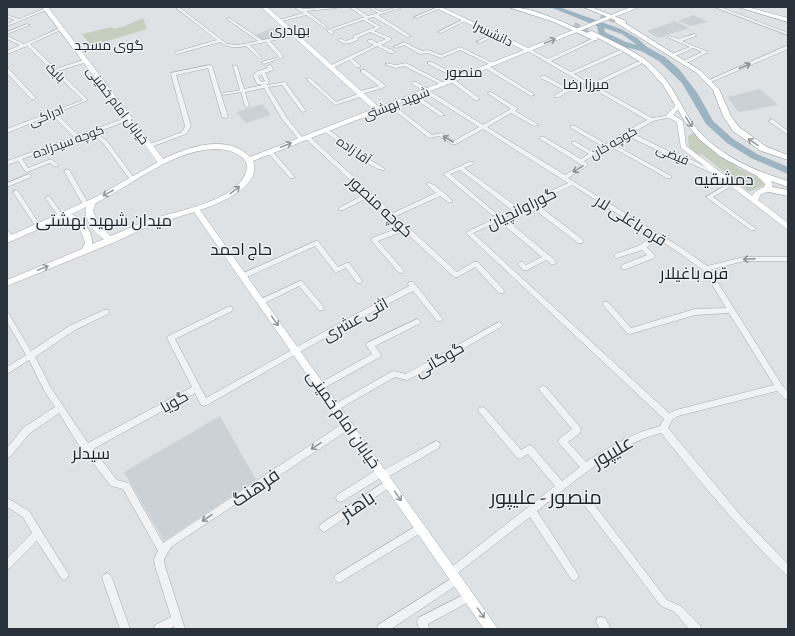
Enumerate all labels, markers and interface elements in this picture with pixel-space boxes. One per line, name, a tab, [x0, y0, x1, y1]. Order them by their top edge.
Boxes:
street label: دانشسرا	[470, 18, 515, 50]
district label: بهادری	[270, 24, 310, 38]
one-way arrow	[543, 37, 555, 45]
district label: گوی مسجد	[74, 39, 144, 53]
street label: بابک	[43, 61, 67, 85]
one-way arrow	[738, 62, 750, 69]
street label: خیابان امام خمینی	[82, 64, 150, 149]
district label: منصور	[445, 66, 482, 80]
district label: میرزا رضا	[563, 78, 609, 92]
street label: شهید بهشتى	[361, 85, 432, 123]
street label: ادراکی	[27, 104, 66, 129]
one-way arrow	[685, 116, 693, 127]
street label: کوچه سیدزاده	[31, 124, 107, 163]
street label: کوچه خان	[588, 125, 641, 164]
street label: آقا زاده	[334, 133, 374, 168]
one-way arrow	[442, 135, 454, 143]
one-way arrow	[748, 138, 759, 146]
one-way arrow	[279, 141, 291, 149]
street label: فیضی	[654, 143, 691, 168]
one-way arrow	[572, 166, 584, 174]
district label: دمشقیه	[694, 170, 754, 188]
street label: کوچه منصور	[342, 172, 416, 243]
street label: گوراوانچیان	[484, 185, 560, 235]
one-way arrow	[230, 186, 241, 194]
one-way arrow	[103, 190, 115, 197]
street label: قره باغلی لار	[590, 192, 669, 251]
district label: میدان شهید بهشتی	[36, 211, 172, 231]
district label: حاج احمد	[210, 241, 272, 261]
one-way arrow	[743, 256, 756, 263]
one-way arrow	[37, 264, 49, 272]
district label: قره باغیلار	[659, 265, 728, 284]
street label: اثنی عشری	[320, 295, 392, 346]
one-way arrow	[271, 315, 279, 326]
street label: گوگانی	[412, 339, 468, 382]
street label: خیابان امام خمینی	[301, 368, 383, 473]
street label: گویا	[158, 388, 192, 417]
street label: علیپور	[588, 433, 637, 473]
one-way arrow	[310, 443, 322, 451]
district label: سیدلر	[71, 445, 110, 464]
street label: فرهنگ	[228, 465, 284, 512]
street label: باهنر	[336, 488, 379, 526]
district label: منصور - علیپور	[489, 488, 602, 510]
one-way arrow	[394, 490, 402, 501]
one-way arrow	[202, 514, 213, 522]
one-way arrow	[477, 608, 485, 619]

